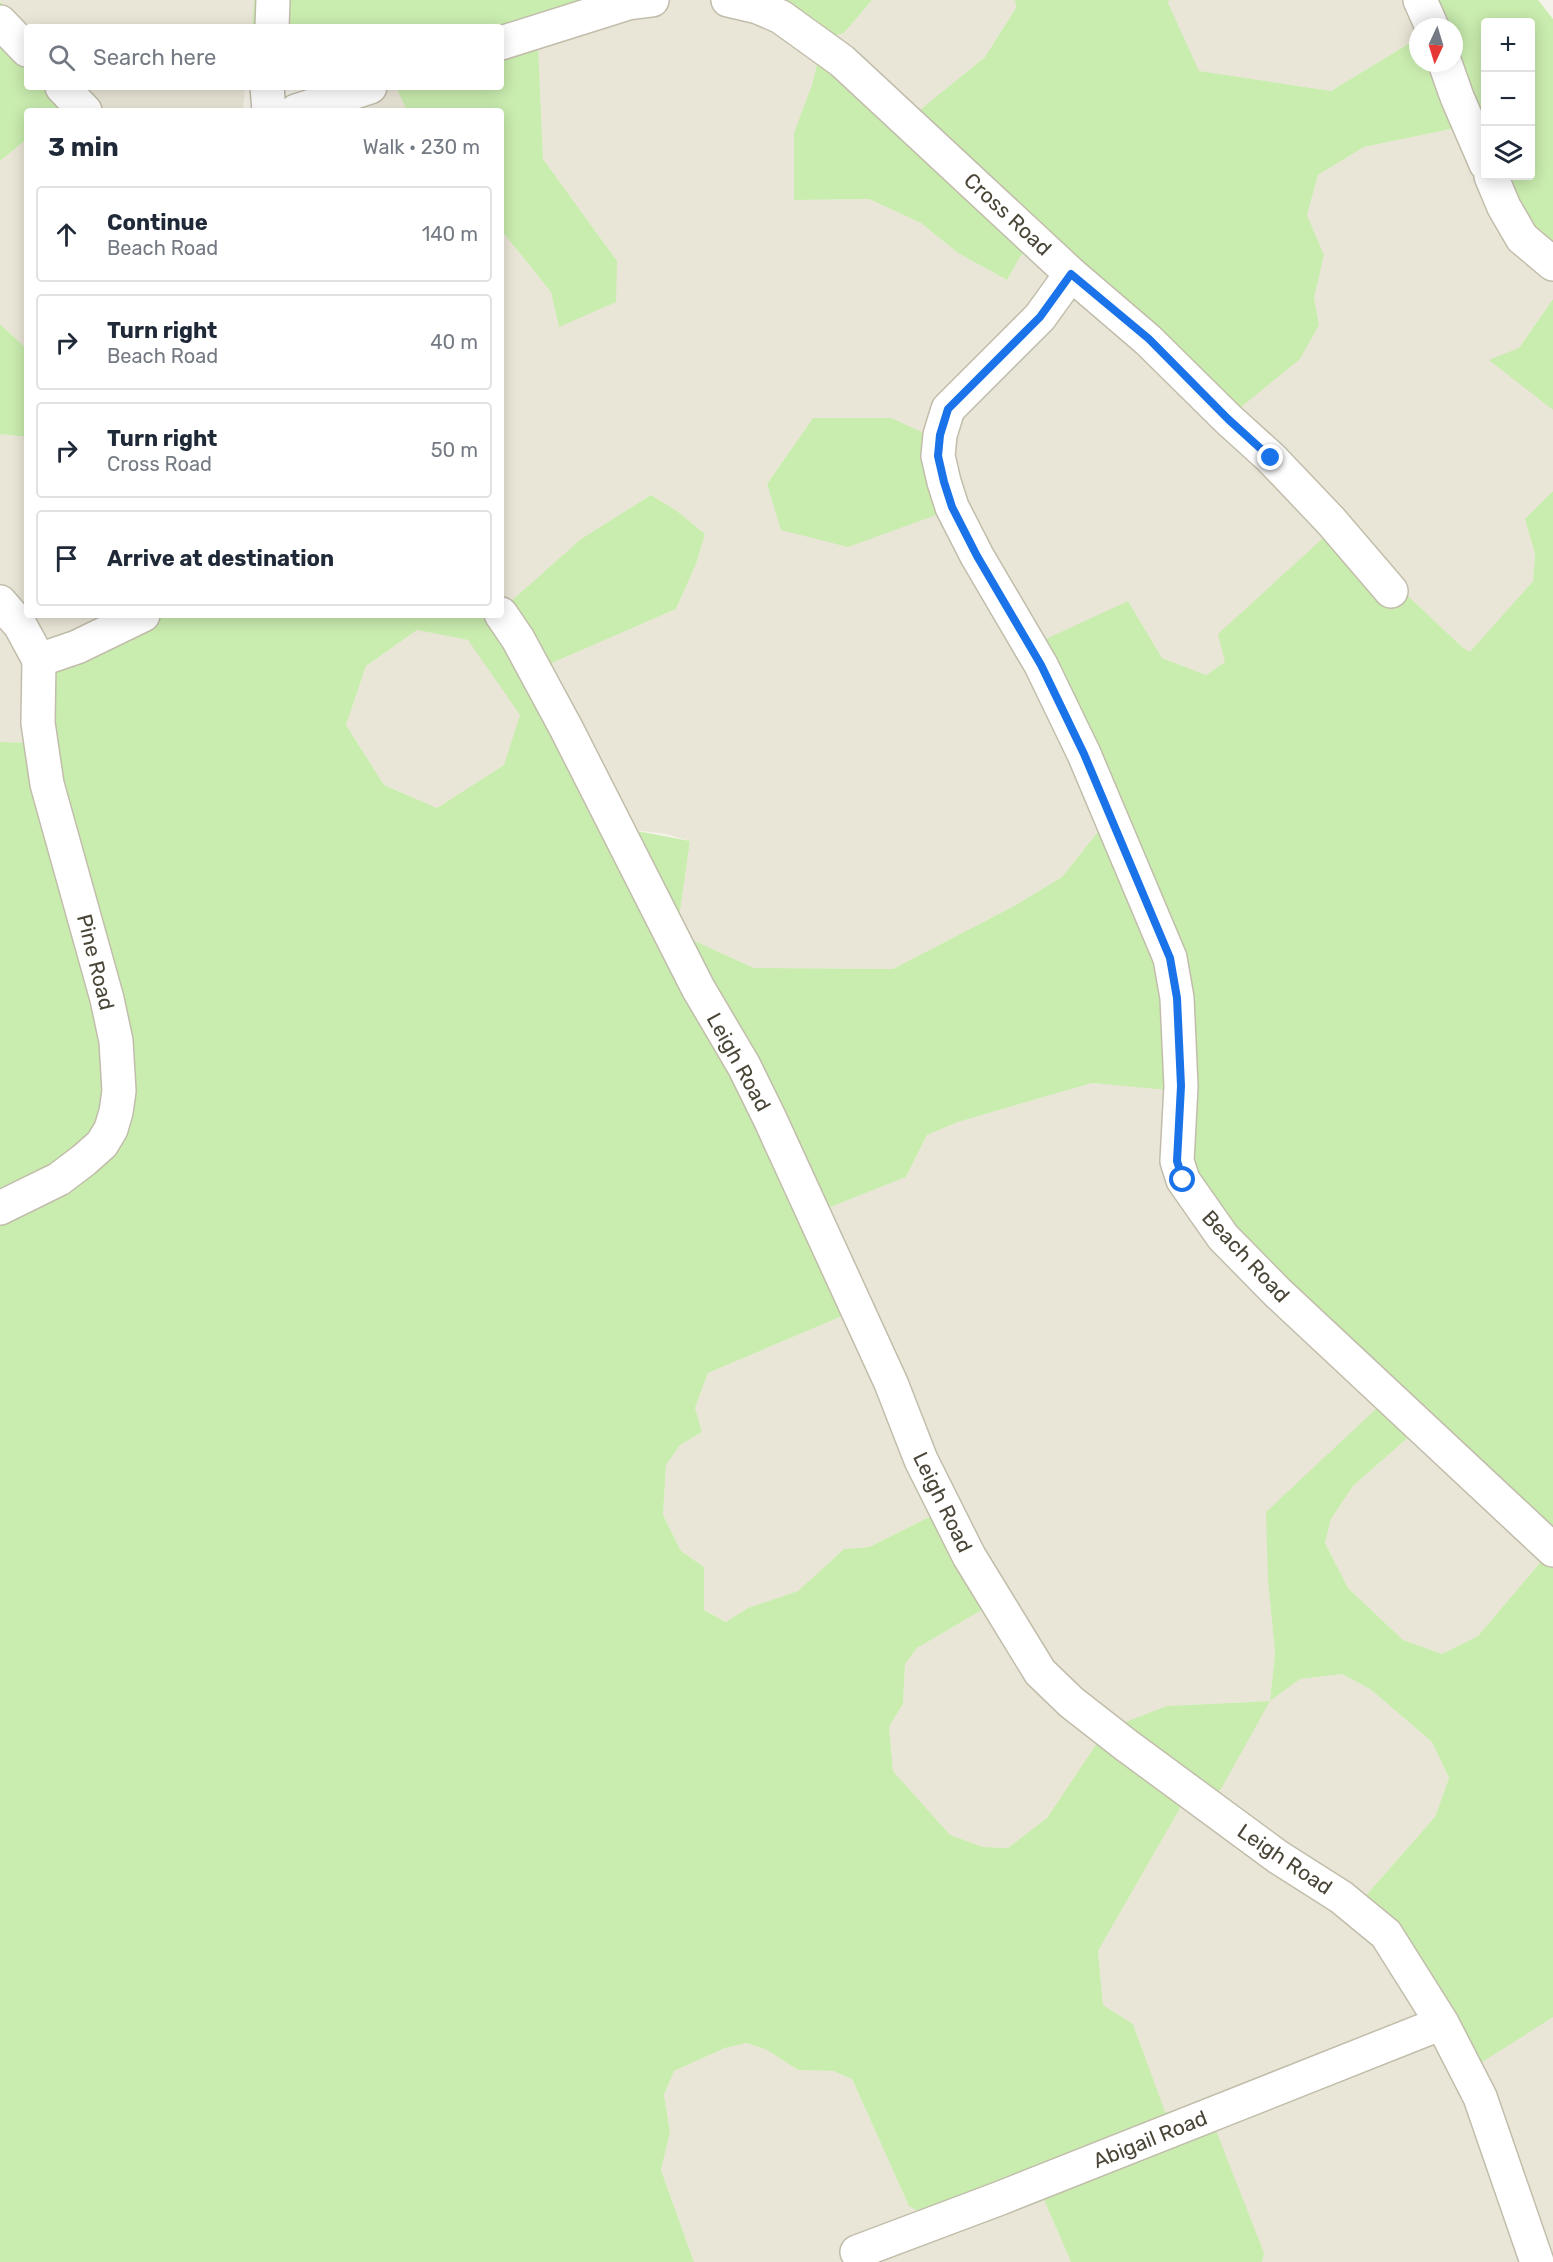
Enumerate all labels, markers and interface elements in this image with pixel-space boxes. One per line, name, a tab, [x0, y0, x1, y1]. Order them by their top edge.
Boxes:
north arrow	[1409, 18, 1463, 72]
map controls	[1481, 18, 1535, 180]
button: +	[1481, 18, 1535, 72]
search box	[24, 24, 504, 90]
icon: search	[45, 41, 78, 74]
text: Search here	[93, 44, 216, 71]
button: −	[1481, 72, 1535, 126]
button: layers	[1481, 126, 1535, 180]
text: 3 min	[48, 132, 119, 163]
text: Walk · 230 m	[363, 135, 480, 159]
street label: Cross Road	[959, 167, 1057, 261]
text: Continue	[107, 209, 208, 236]
icon: ahead	[50, 218, 83, 251]
text: 140 m	[422, 222, 478, 246]
text: Beach Road	[107, 236, 218, 260]
text: Turn right	[107, 317, 217, 344]
icon: right	[50, 326, 83, 359]
text: 40 m	[430, 330, 478, 354]
text: Beach Road	[107, 344, 218, 368]
text: Turn right	[107, 425, 217, 452]
icon: right	[50, 434, 83, 467]
text: 50 m	[431, 438, 478, 462]
route end	[1257, 444, 1283, 470]
text: Cross Road	[107, 452, 212, 476]
icon: arrive	[50, 542, 83, 575]
text: Arrive at destination	[107, 545, 334, 572]
street label: Pine Road	[72, 911, 120, 1013]
street label: Leigh Road	[702, 1008, 776, 1116]
route start	[1169, 1166, 1195, 1192]
street label: Beach Road	[1197, 1205, 1295, 1307]
street label: Leigh Road	[908, 1448, 978, 1556]
street label: Leigh Road	[1233, 1818, 1337, 1900]
street label: Abigail Road	[1089, 2105, 1211, 2173]

